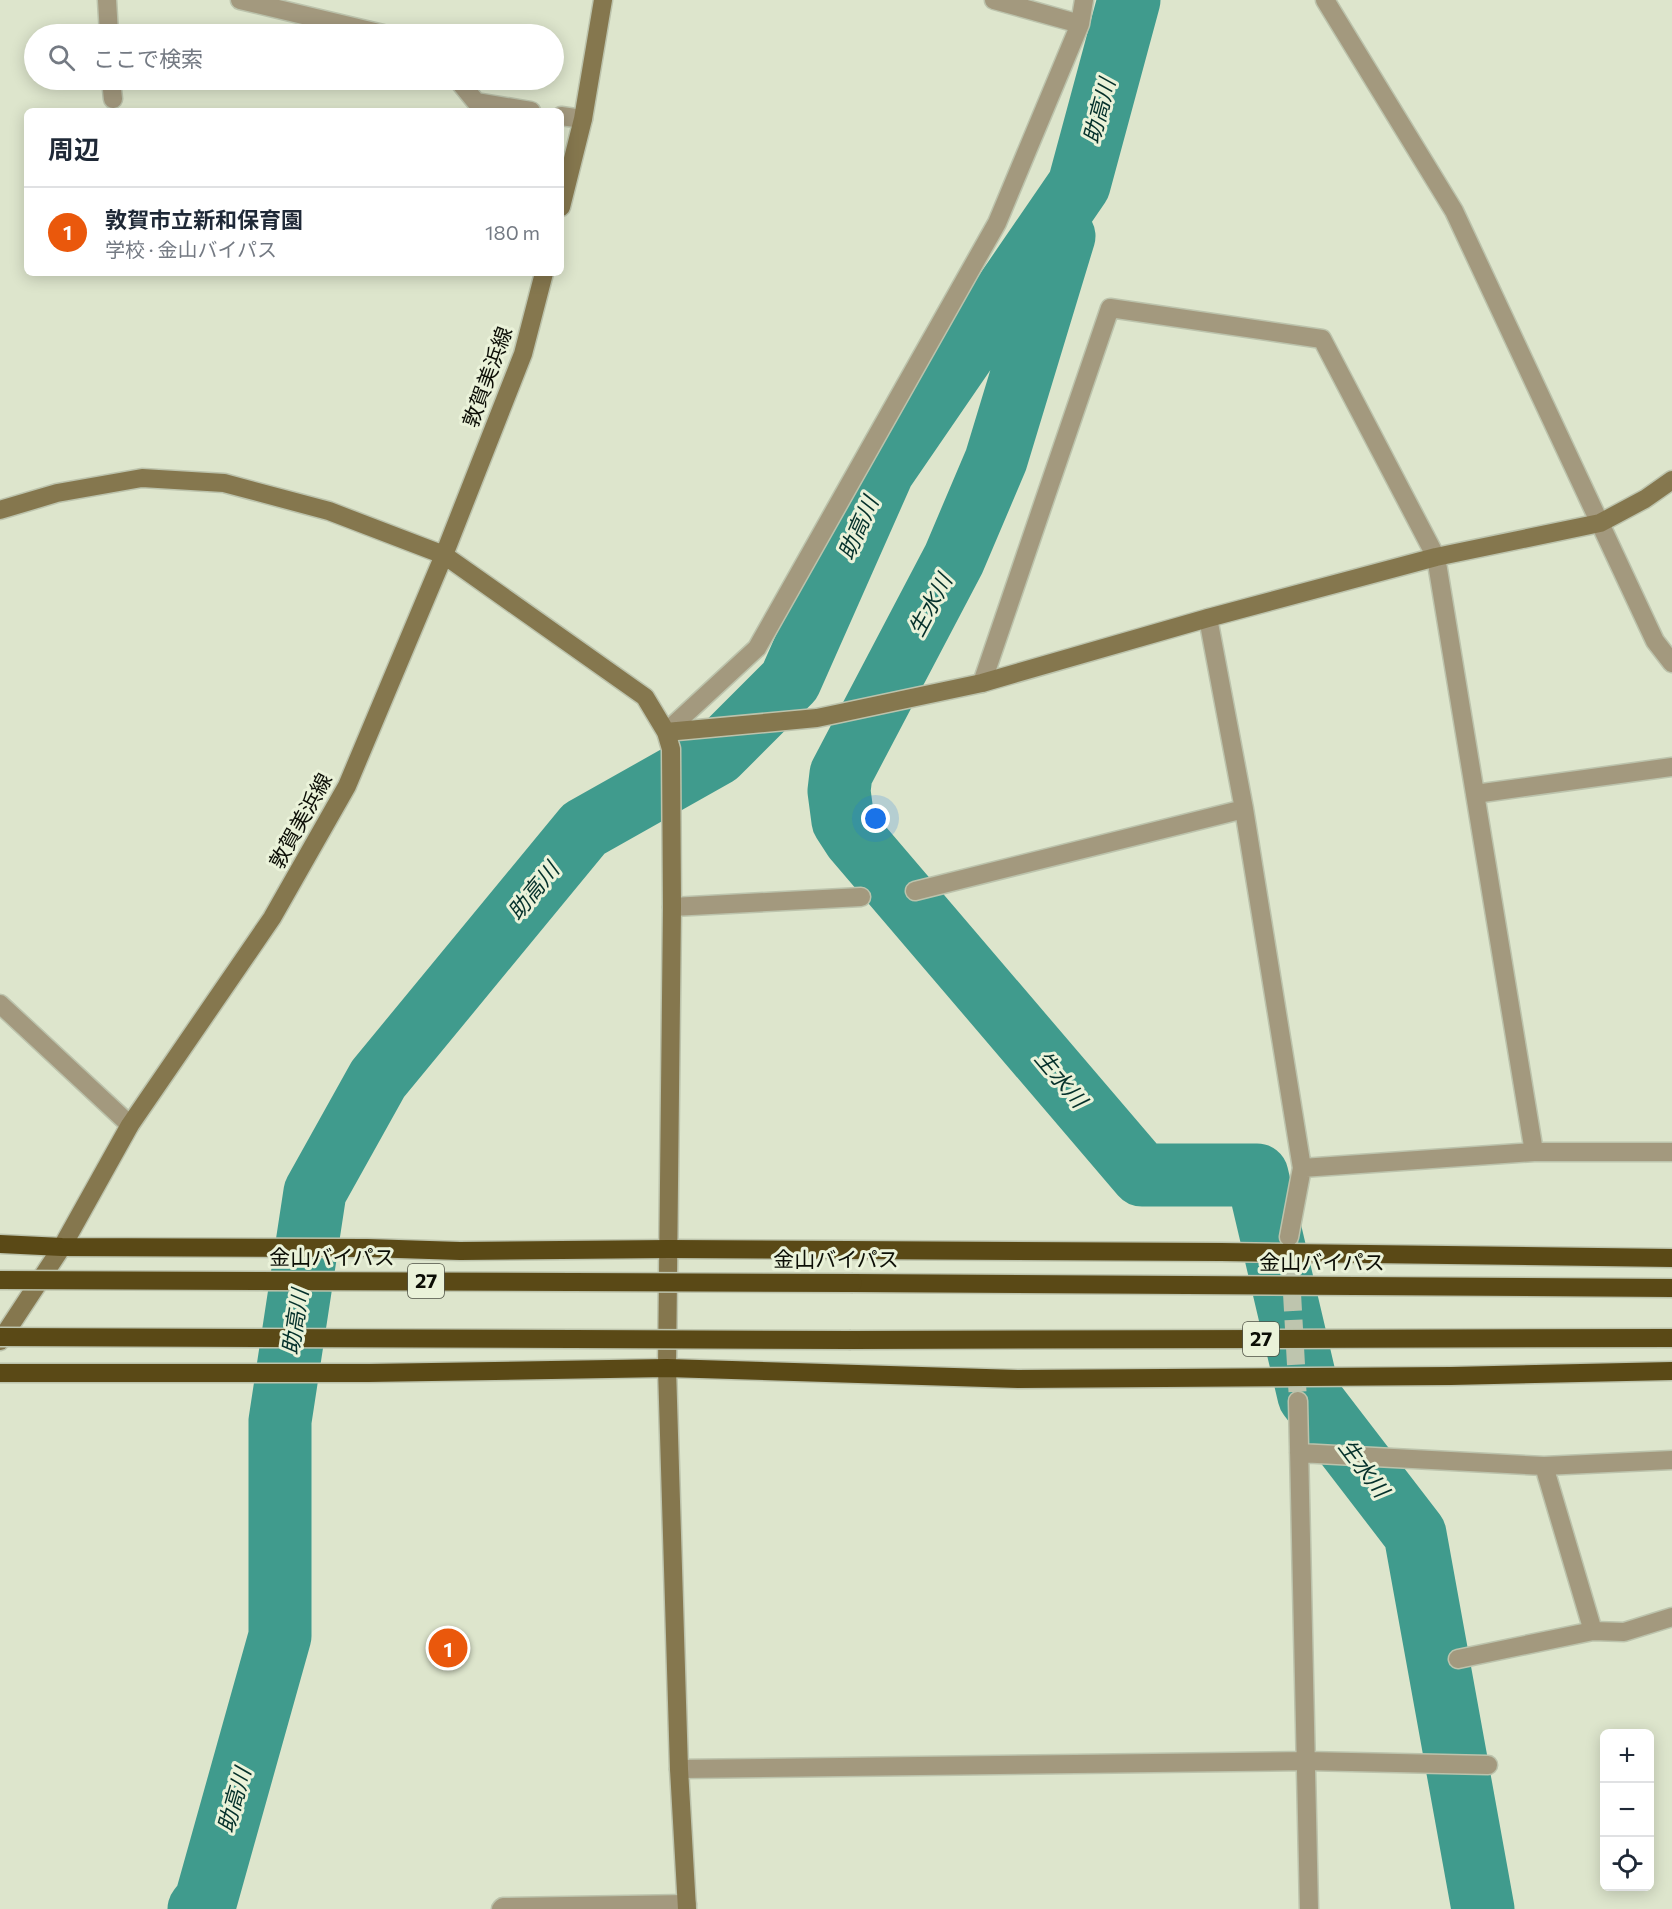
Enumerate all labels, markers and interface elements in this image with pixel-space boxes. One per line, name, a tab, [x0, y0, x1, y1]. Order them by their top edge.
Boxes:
search box	[24, 24, 564, 90]
icon: search	[45, 41, 78, 74]
text: ここで検索	[93, 45, 203, 72]
water label: 助高川	[1077, 74, 1121, 146]
text: 周辺	[48, 133, 100, 164]
text: 敦賀市立新和保育園	[105, 206, 303, 233]
text: 1	[63, 220, 72, 244]
text: 180 m	[485, 220, 540, 244]
text: 学校 · 金山バイパス	[105, 237, 277, 261]
street label: 敦賀美浜線	[457, 323, 516, 430]
water label: 助高川	[832, 490, 884, 563]
water label: 生水川	[902, 568, 958, 640]
street label: 敦賀美浜線	[263, 768, 336, 872]
your location	[861, 804, 890, 833]
water label: 助高川	[501, 855, 565, 925]
water label: 生水川	[1030, 1045, 1094, 1114]
street label: 金山バイパス	[269, 1244, 395, 1269]
street label: 金山バイパス	[773, 1246, 899, 1271]
street label: 金山バイパス	[1259, 1249, 1385, 1274]
road number: 27	[408, 1264, 444, 1298]
water label: 助高川	[276, 1285, 313, 1357]
road number: 27	[1243, 1322, 1279, 1356]
water label: 生水川	[1334, 1433, 1396, 1504]
pin: 1	[428, 1626, 468, 1670]
map controls	[1600, 1729, 1654, 1891]
button: +	[1600, 1729, 1654, 1783]
water label: 助高川	[211, 1763, 256, 1835]
button: −	[1600, 1783, 1654, 1837]
button: locate	[1600, 1837, 1654, 1891]

